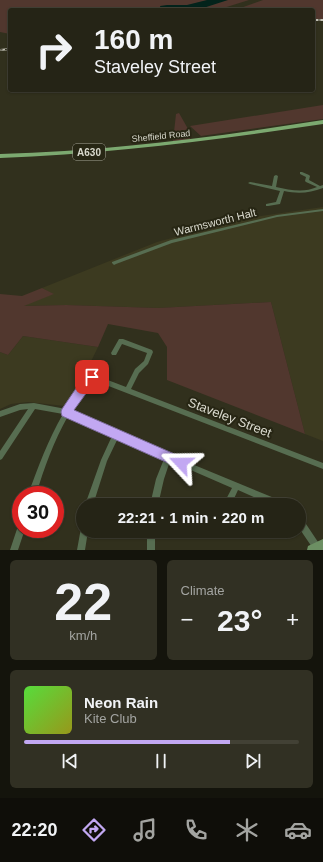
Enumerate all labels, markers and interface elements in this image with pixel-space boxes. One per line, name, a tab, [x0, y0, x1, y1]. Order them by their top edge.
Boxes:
icon: right	[28, 24, 80, 76]
text: 160 m	[94, 24, 173, 55]
text: Staveley Street	[94, 57, 216, 77]
street label: Sheffield Road	[131, 128, 191, 144]
road number: A630	[73, 144, 105, 160]
street label: Warmsworth Halt	[173, 206, 257, 238]
pin	[75, 360, 109, 394]
icon: arrive	[81, 366, 103, 388]
street label: Staveley Street	[186, 395, 274, 440]
position arrow	[160, 442, 202, 484]
speed limit sign: 30	[12, 486, 64, 538]
text: 22:21 · 1 min · 220 m	[118, 509, 264, 526]
text: 22	[54, 573, 112, 631]
text: Climate	[181, 583, 225, 598]
text: 23°	[217, 604, 262, 637]
text: −	[181, 607, 193, 632]
text: +	[286, 607, 299, 632]
text: km/h	[69, 628, 97, 643]
text: Neon Rain	[84, 694, 158, 711]
text: Kite Club	[84, 711, 137, 726]
icon: previous	[59, 750, 81, 772]
icon: pause	[150, 750, 172, 772]
icon: next	[242, 750, 264, 772]
icon: directions	[80, 816, 108, 844]
icon: music	[131, 816, 159, 844]
icon: phone	[182, 816, 210, 844]
icon: climate	[233, 816, 261, 844]
icon: car	[284, 816, 312, 844]
text: 22:20	[11, 820, 57, 840]

